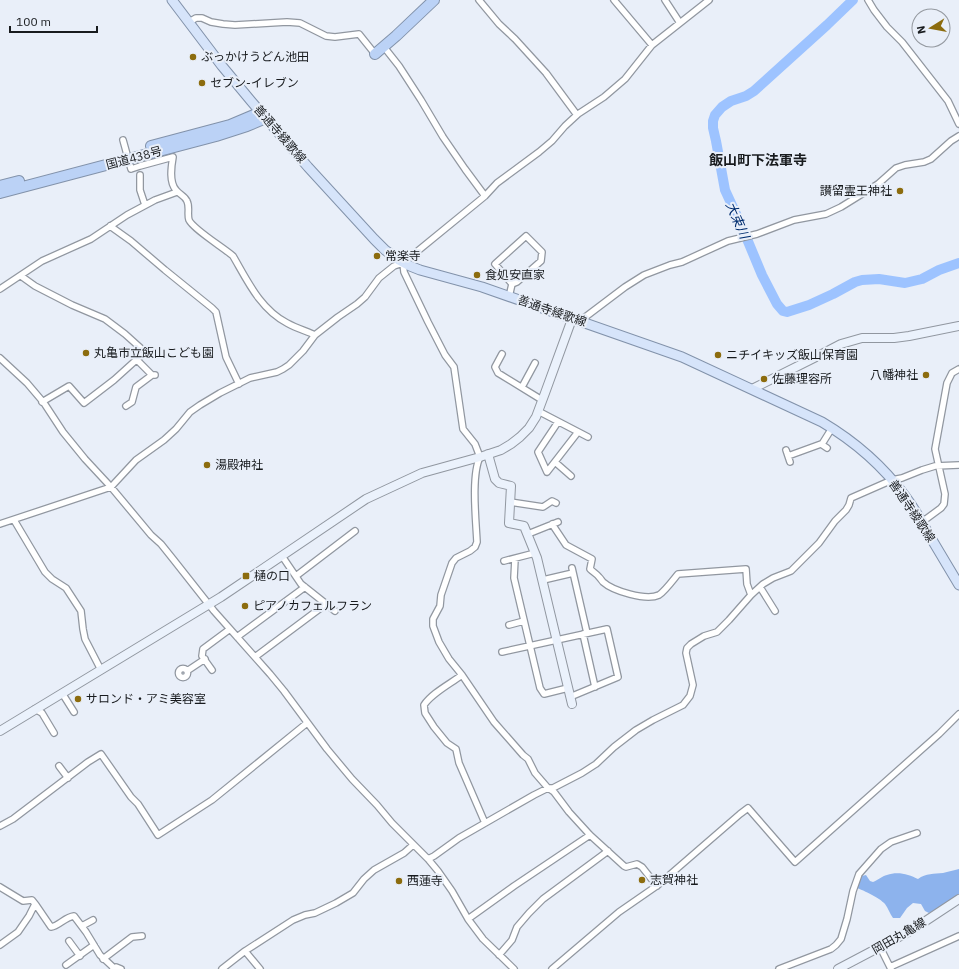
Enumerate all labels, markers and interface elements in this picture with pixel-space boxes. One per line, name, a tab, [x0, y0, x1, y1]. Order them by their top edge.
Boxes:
scale bar	[10, 8, 97, 34]
north arrow	[911, 8, 951, 48]
text: 100 m	[16, 14, 51, 29]
text: N	[914, 25, 929, 35]
place label: ぶっかけうどん池田	[201, 49, 309, 64]
marker: ぶっかけうどん池田	[188, 52, 198, 62]
place label: セブン-イレブン	[210, 75, 299, 90]
marker: セブン-イレブン	[197, 78, 207, 88]
street label: 善通寺綾歌線	[251, 102, 310, 166]
street label: 国道438号	[104, 143, 164, 172]
district label: 飯山町下法軍寺	[709, 151, 807, 169]
place label: 讃留霊王神社	[820, 183, 892, 198]
marker: 讃留霊王神社	[895, 186, 905, 196]
water label: 大束川	[722, 199, 754, 243]
place label: 常楽寺	[385, 248, 421, 263]
marker: 常楽寺	[372, 251, 382, 261]
place label: 食処安直家	[485, 267, 545, 282]
marker: 食処安直家	[472, 270, 482, 280]
street label: 善通寺綾歌線	[516, 292, 589, 329]
place label: 丸亀市立飯山こども園	[94, 345, 214, 360]
place label: ニチイキッズ飯山保育園	[726, 347, 858, 362]
marker: 丸亀市立飯山こども園	[81, 348, 91, 358]
marker: ニチイキッズ飯山保育園	[713, 350, 723, 360]
place label: 八幡神社	[870, 367, 918, 382]
marker: 八幡神社	[921, 370, 931, 380]
place label: 佐藤理容所	[772, 371, 832, 386]
marker: 佐藤理容所	[759, 374, 769, 384]
place label: 湯殿神社	[215, 457, 263, 472]
marker: 湯殿神社	[202, 460, 212, 470]
street label: 善通寺綾歌線	[886, 477, 939, 545]
place label: 樋の口	[254, 568, 290, 583]
marker: 樋の口	[241, 571, 251, 581]
place label: ピアノカフェルフラン	[253, 598, 372, 613]
marker: ピアノカフェルフラン	[240, 601, 250, 611]
place label: サロンド・アミ美容室	[86, 691, 206, 706]
marker: サロンド・アミ美容室	[73, 694, 83, 704]
place label: 志賀神社	[650, 872, 698, 887]
place label: 西蓮寺	[407, 873, 443, 888]
marker: 志賀神社	[637, 875, 647, 885]
marker: 西蓮寺	[394, 876, 404, 886]
street label: 岡田丸亀線	[869, 914, 928, 957]

